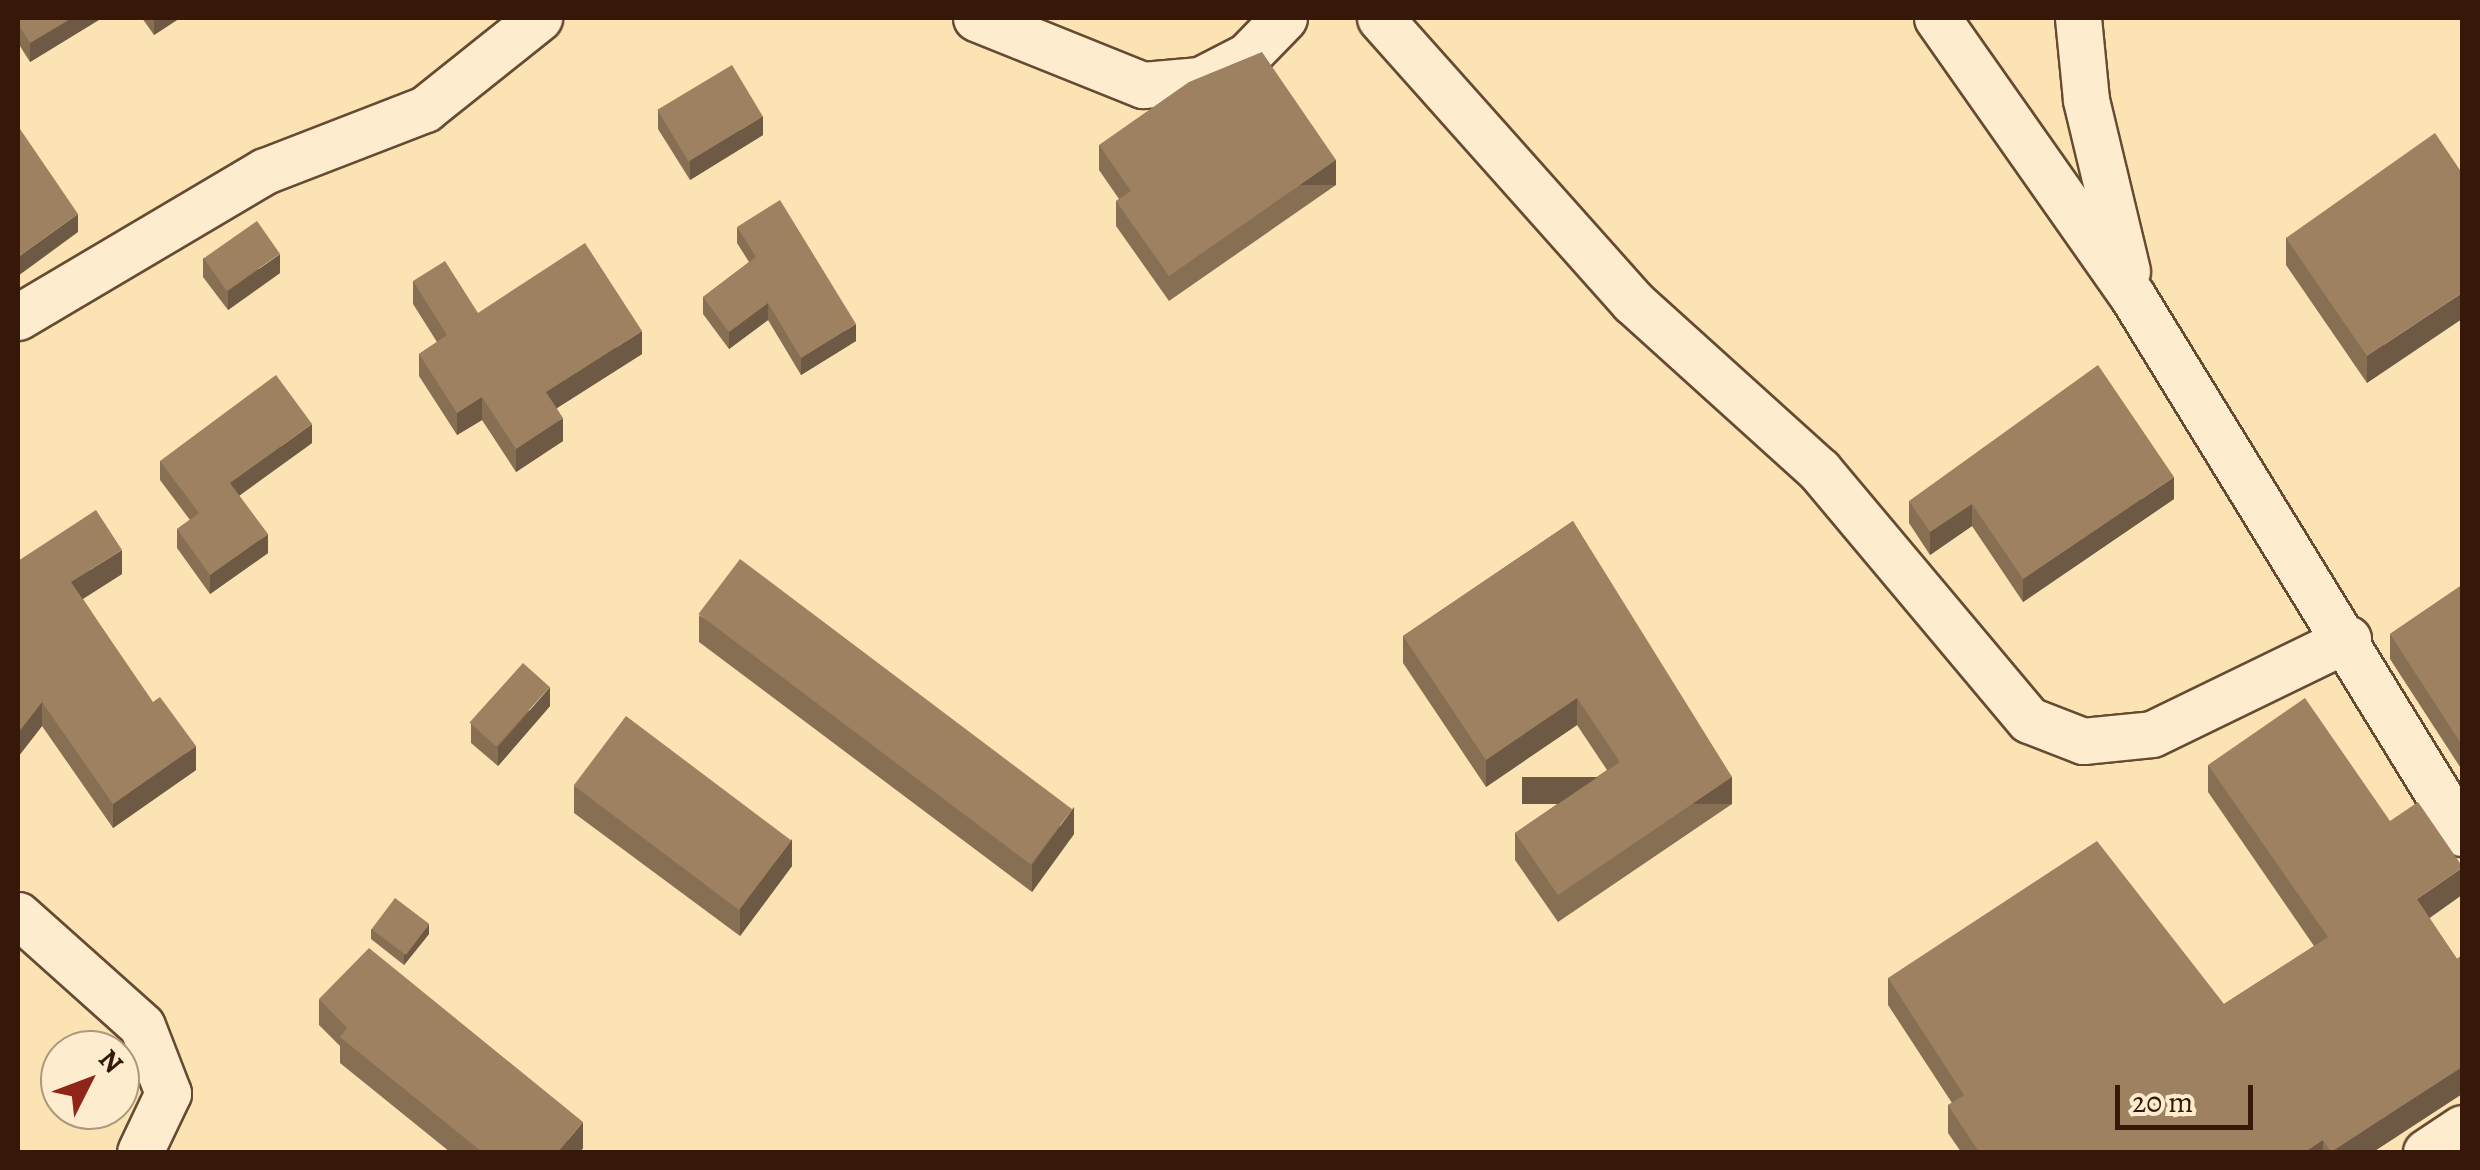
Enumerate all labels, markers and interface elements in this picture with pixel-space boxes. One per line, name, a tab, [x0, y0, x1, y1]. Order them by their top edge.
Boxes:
north arrow	[40, 1030, 140, 1130]
text: N	[90, 1041, 132, 1082]
scale bar	[2120, 1065, 2258, 1127]
text: 20 m	[2132, 1082, 2193, 1122]

